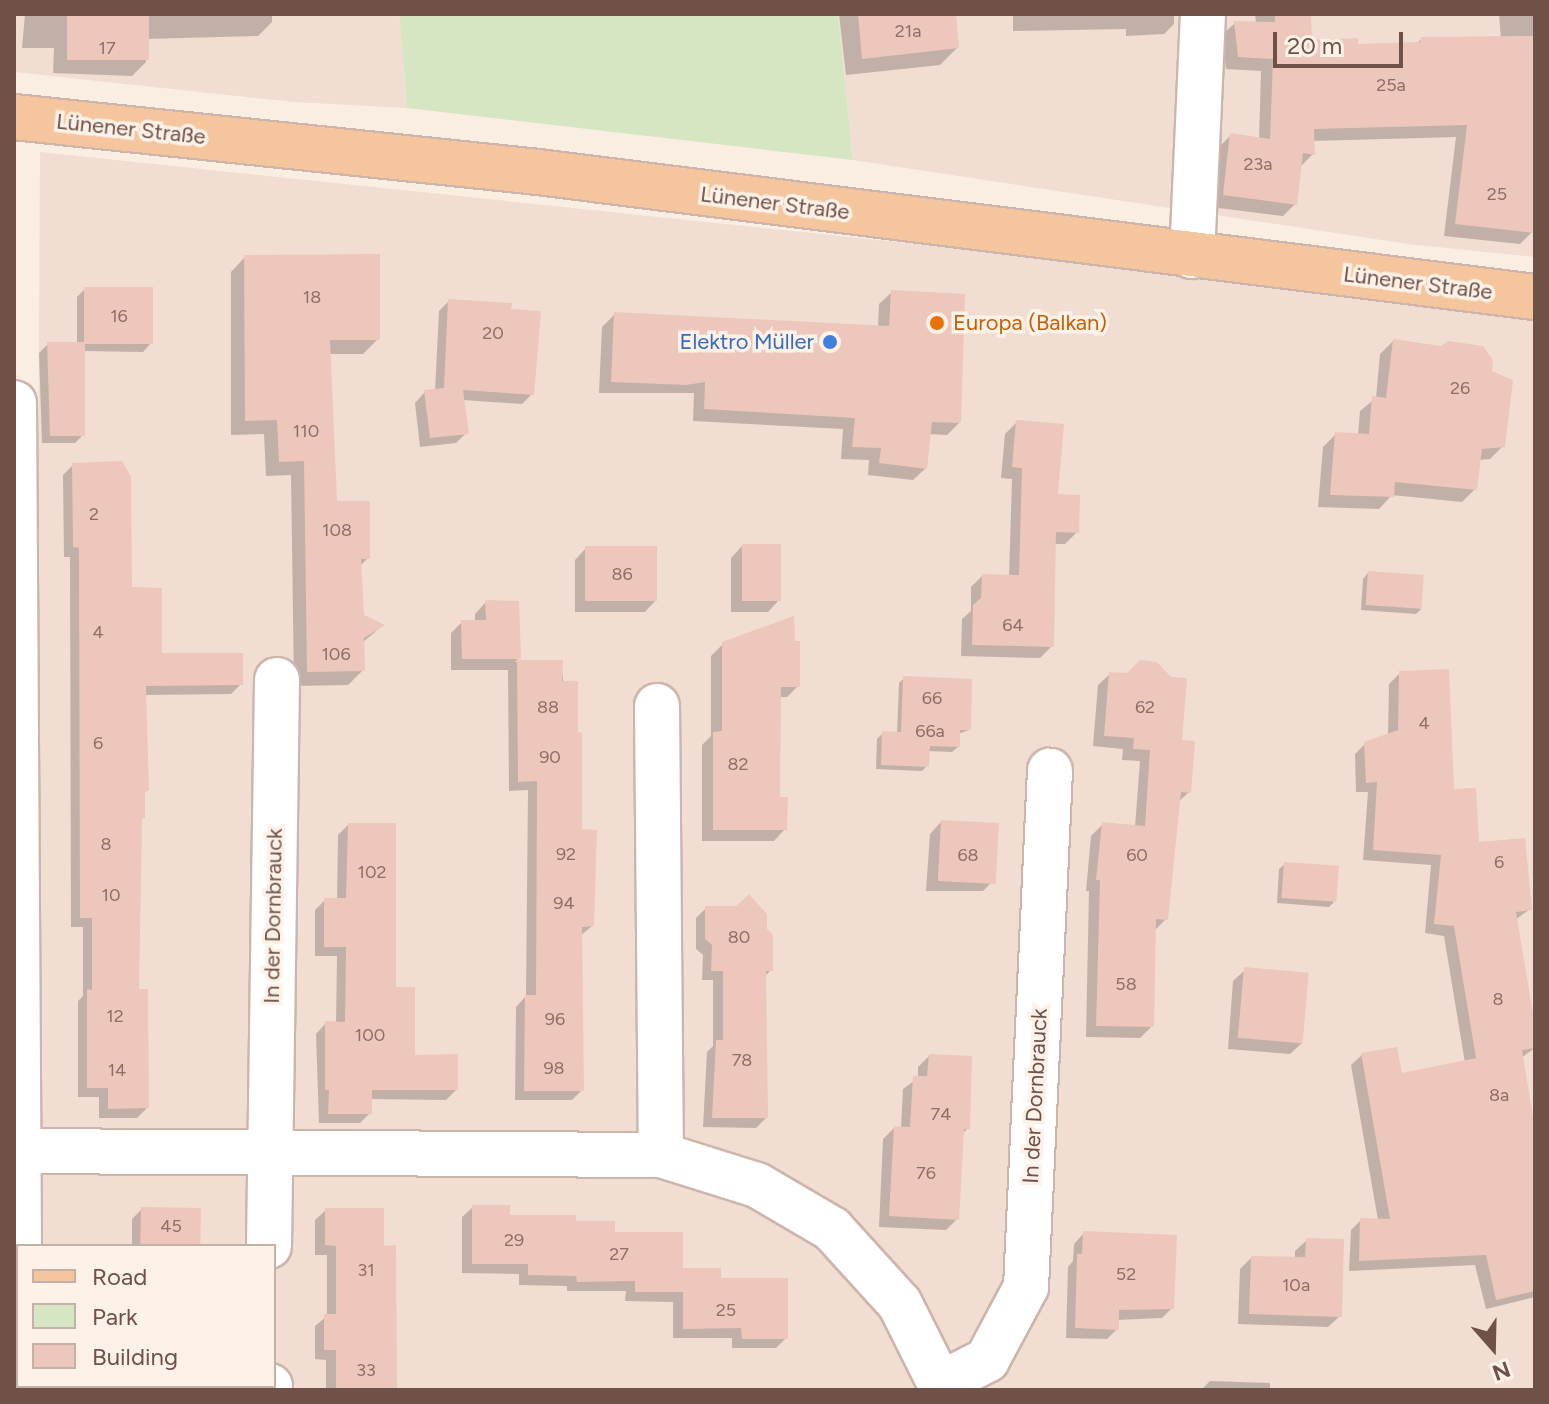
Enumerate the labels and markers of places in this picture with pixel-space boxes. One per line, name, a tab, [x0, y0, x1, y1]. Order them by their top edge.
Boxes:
place label: Europa (Balkan)	[953, 310, 1107, 336]
marker: Europa (Balkan)	[928, 314, 946, 332]
place label: Elektro Müller	[679, 329, 814, 355]
marker: Elektro Müller	[821, 333, 839, 351]

